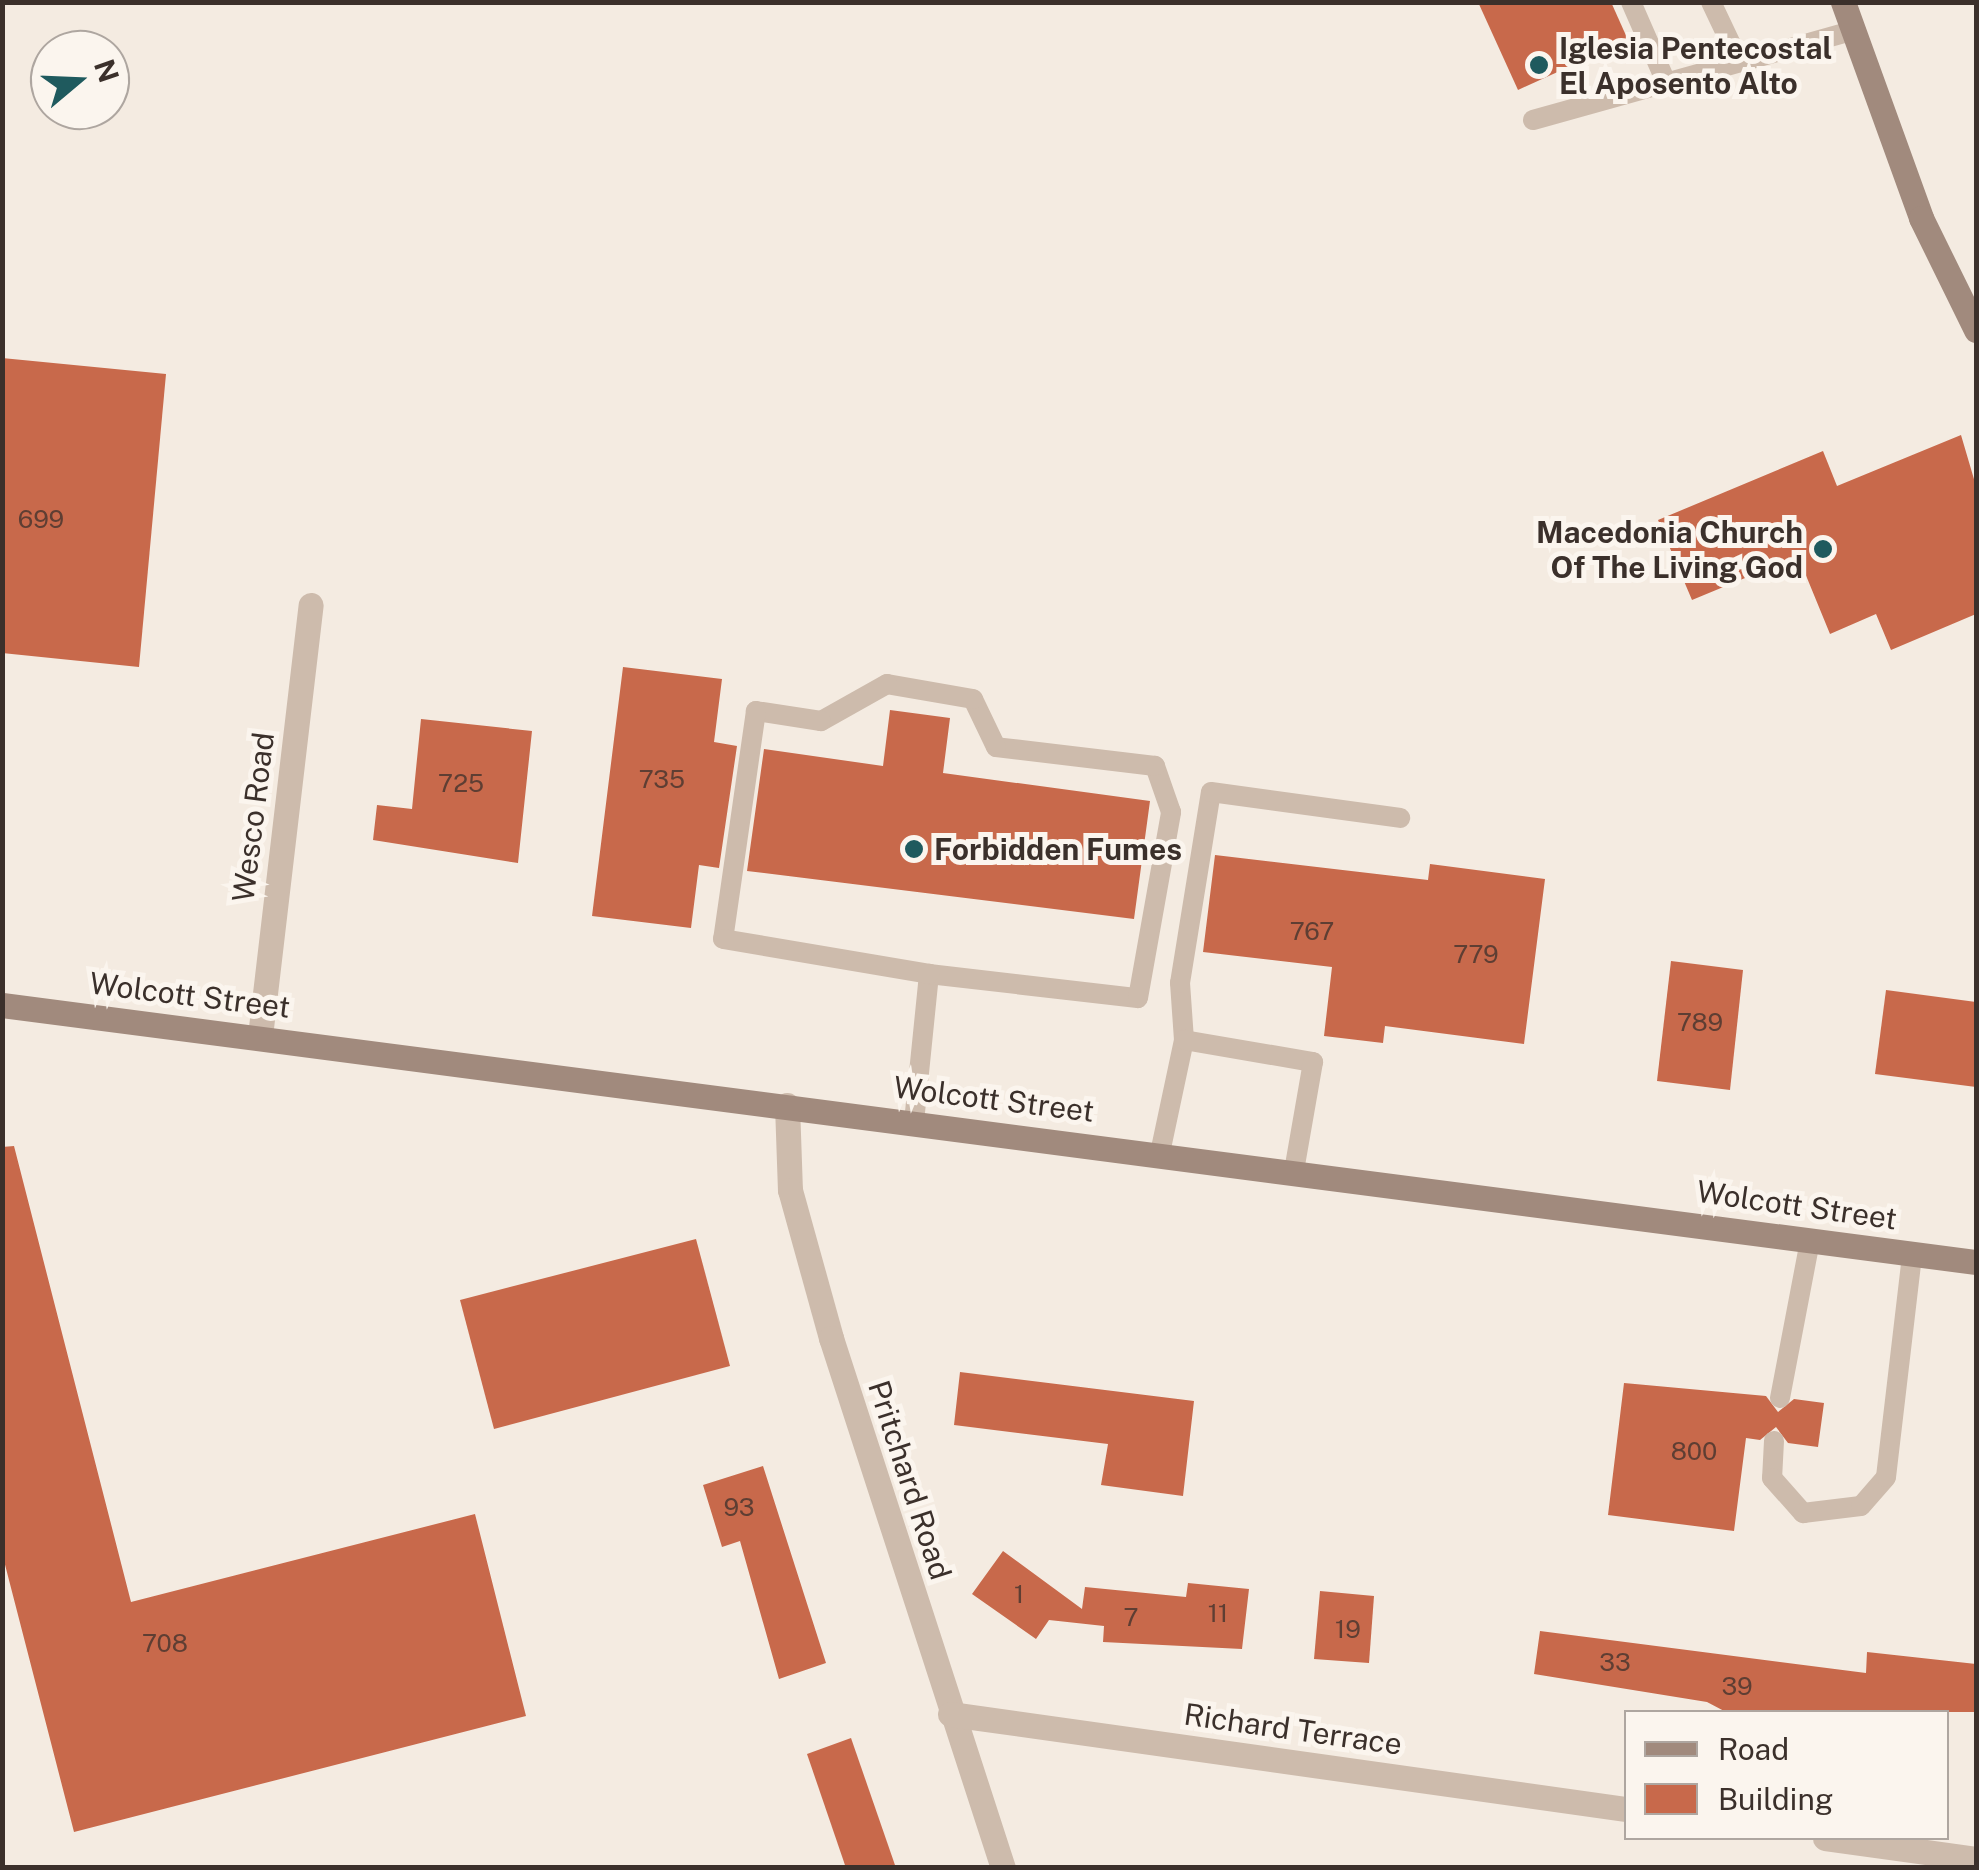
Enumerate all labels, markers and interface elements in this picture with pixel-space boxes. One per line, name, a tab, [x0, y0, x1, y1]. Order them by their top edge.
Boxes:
north arrow	[30, 30, 130, 130]
place label: Iglesia Pentecostal El Aposento Alto	[1559, 30, 1832, 100]
marker: Iglesia Pentecostal El Aposento Alto	[1528, 54, 1550, 76]
text: N	[88, 55, 126, 86]
house number: 699	[18, 504, 64, 534]
place label: Macedonia Church Of The Living God	[1536, 514, 1803, 584]
marker: Macedonia Church Of The Living God	[1812, 538, 1834, 560]
street label: Wesco Road	[225, 730, 281, 904]
house number: 735	[639, 764, 685, 794]
house number: 725	[438, 768, 484, 798]
place label: Forbidden Fumes	[934, 831, 1182, 867]
marker: Forbidden Fumes	[903, 838, 925, 860]
house number: 767	[1290, 916, 1334, 946]
house number: 779	[1453, 939, 1499, 969]
street label: Wolcott Street	[88, 965, 292, 1025]
house number: 789	[1677, 1007, 1723, 1037]
street label: Wolcott Street	[892, 1069, 1096, 1129]
street label: Wolcott Street	[1695, 1173, 1899, 1237]
street label: Pritchard Road	[861, 1376, 959, 1584]
house number: 800	[1671, 1436, 1717, 1466]
house number: 93	[723, 1492, 755, 1522]
house number: 1	[1014, 1579, 1024, 1609]
house number: 11	[1208, 1598, 1228, 1628]
house number: 7	[1123, 1602, 1139, 1632]
house number: 19	[1335, 1614, 1361, 1644]
house number: 708	[142, 1628, 188, 1658]
house number: 33	[1599, 1647, 1631, 1677]
house number: 39	[1721, 1671, 1753, 1701]
street label: Richard Terrace	[1182, 1696, 1404, 1762]
legend	[1624, 1710, 1949, 1840]
text: Road	[1718, 1731, 1789, 1767]
text: Building	[1718, 1781, 1833, 1817]

